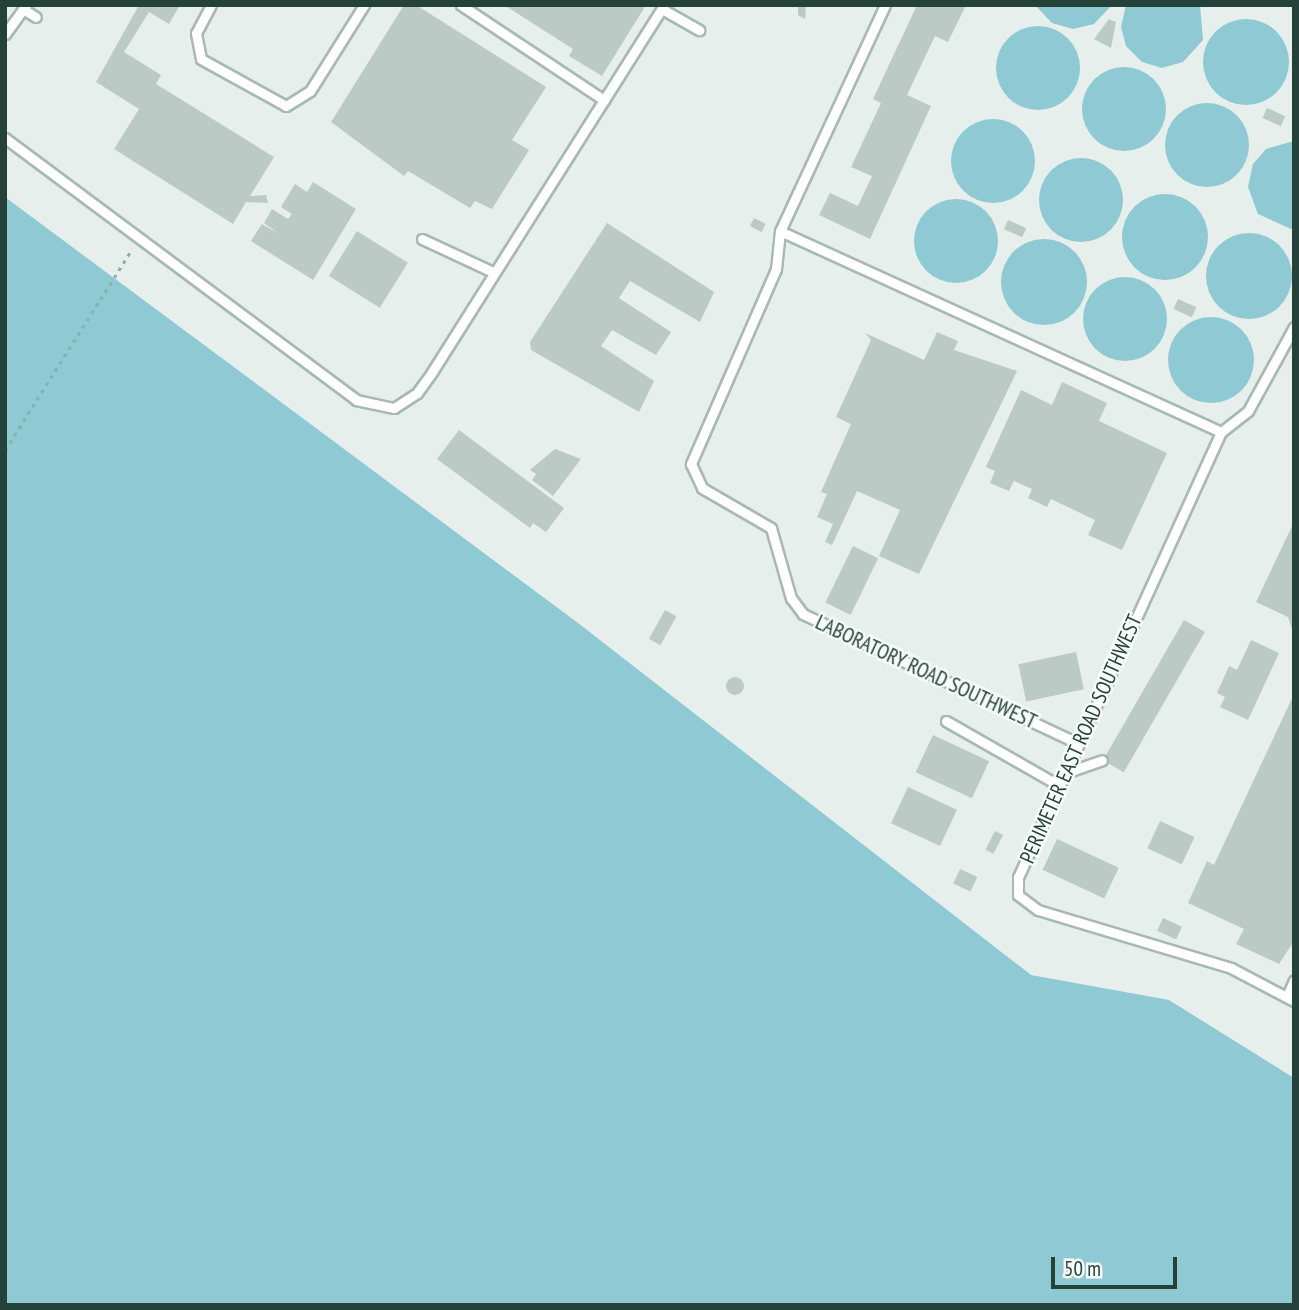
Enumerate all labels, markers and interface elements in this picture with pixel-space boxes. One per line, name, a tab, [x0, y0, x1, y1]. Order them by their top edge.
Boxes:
street label: LABORATORY ROAD SOUTHWEST	[811, 610, 1041, 734]
street label: PERIMETER EAST ROAD SOUTHWEST	[1015, 610, 1147, 868]
scale bar	[1054, 1244, 1180, 1288]
text: 50 m	[1064, 1255, 1101, 1282]

